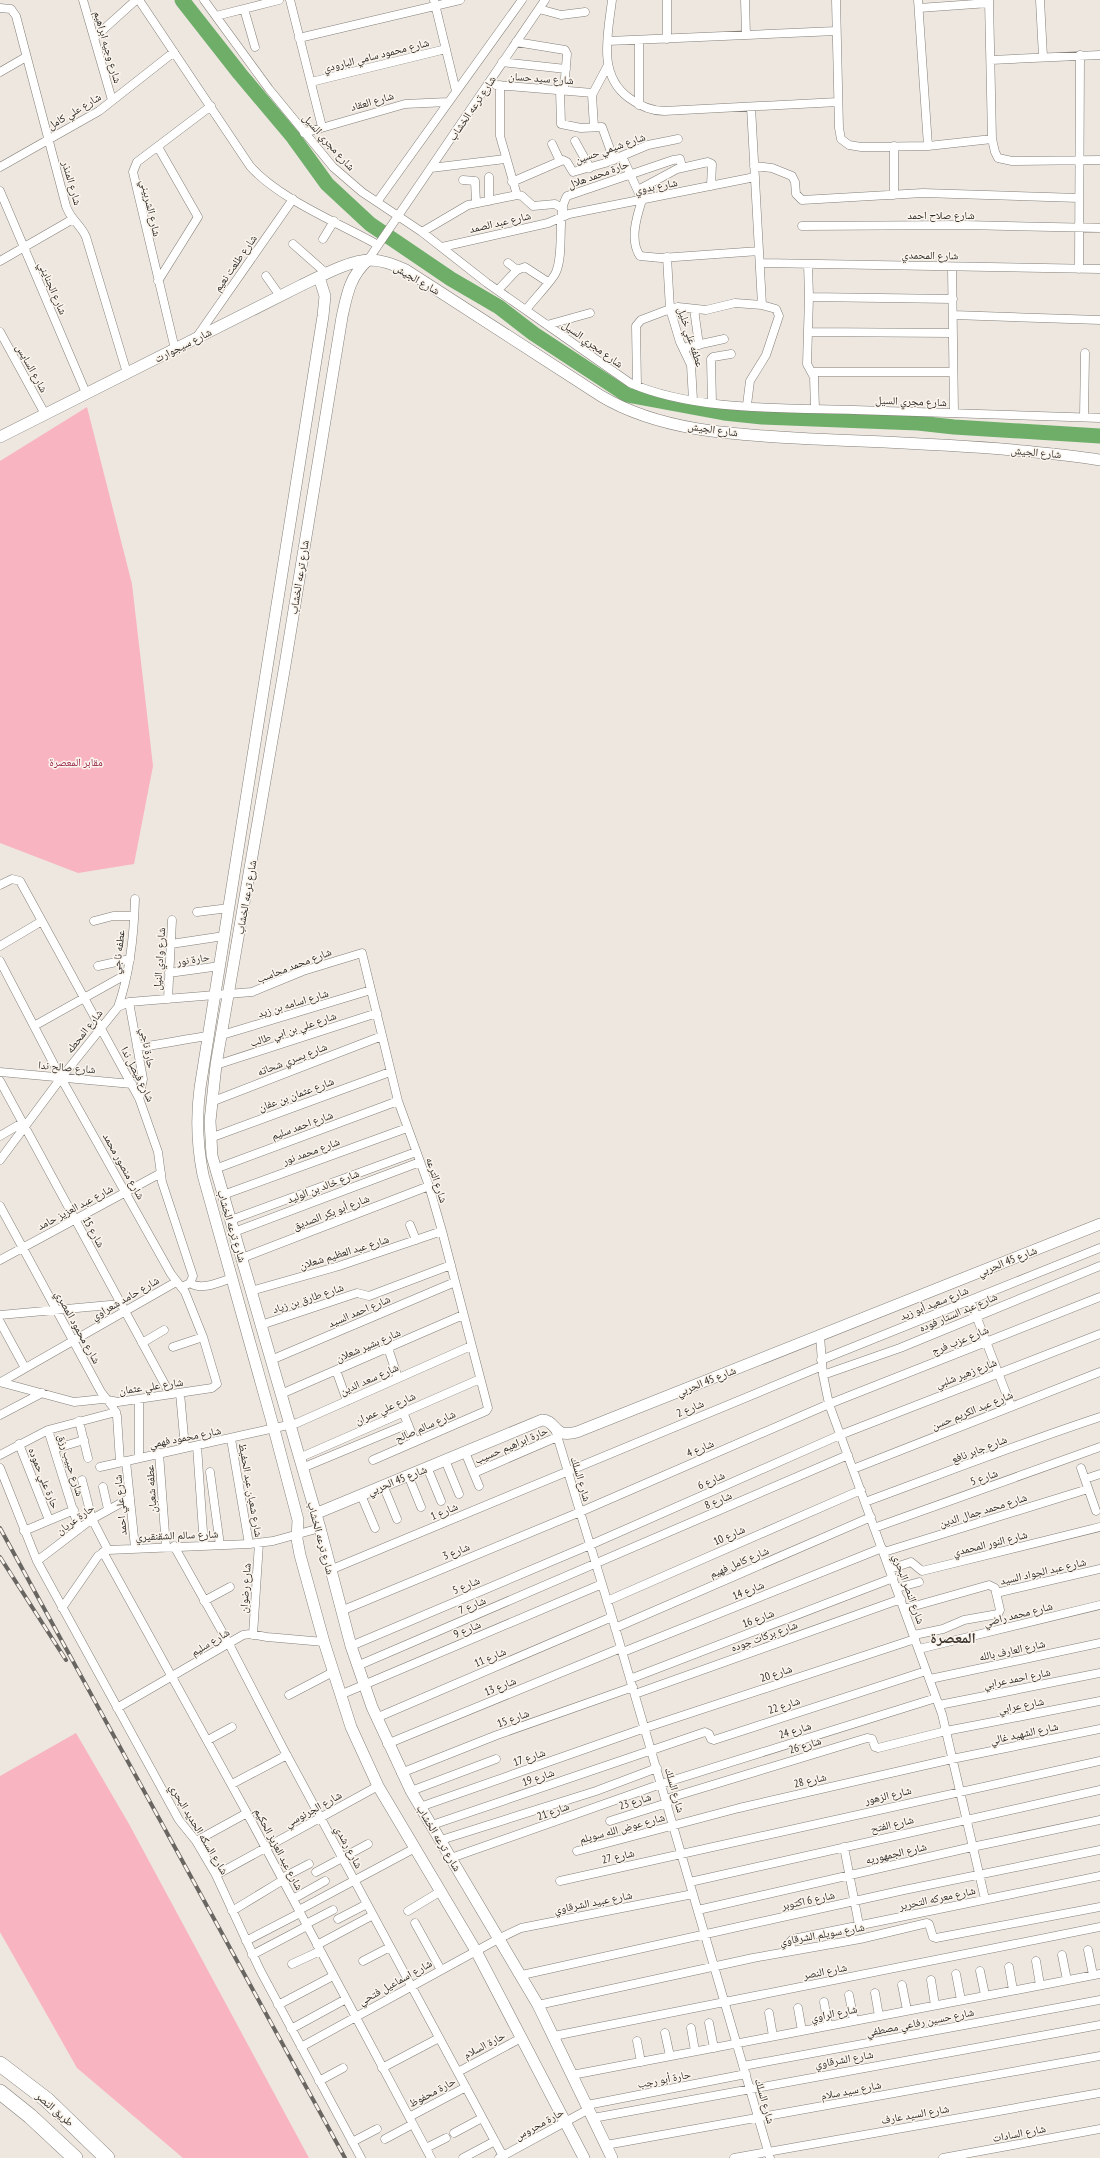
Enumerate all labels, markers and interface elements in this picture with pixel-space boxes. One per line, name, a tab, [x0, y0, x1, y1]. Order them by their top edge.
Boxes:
street label: شارع وجيه ابراهيم	[90, 9, 125, 85]
street label: شارع محمود سامي البارودي	[322, 35, 431, 77]
street label: شارع سيد حسان	[508, 69, 574, 87]
street label: شارع ترعه الخشاب	[445, 73, 499, 143]
street label: شارع العقاد	[349, 88, 395, 114]
street label: شارع علي كامل	[45, 89, 104, 134]
street label: شارع مجري السيل	[298, 111, 358, 175]
street label: شارع شيمي حسين	[573, 129, 648, 168]
street label: حارة محمد هلال	[565, 156, 631, 192]
street label: شارع المنذر	[59, 158, 85, 207]
street label: شارع بدوي	[633, 175, 679, 199]
street label: شارع الشربيني	[136, 178, 164, 238]
street label: شارع عبد الصمد	[468, 208, 532, 236]
street label: شارع صلاح احمد	[907, 208, 975, 222]
street label: شارع طلعت نعيم	[210, 232, 261, 295]
street label: شارع المحمدي	[902, 248, 958, 264]
street label: شارع الجنايني	[34, 259, 70, 317]
street label: شارع الجيش	[392, 260, 442, 298]
street label: عطفه علي خليل	[673, 305, 707, 370]
street label: شارع مجري السيل	[559, 317, 626, 372]
street label: شارع سيجوارت	[152, 325, 214, 365]
street label: شارع السايس	[13, 341, 51, 395]
street label: شارع مجري السيل	[875, 393, 947, 411]
street label: شارع الجيش	[687, 419, 739, 439]
street label: شارع الجيش	[1010, 443, 1062, 461]
street label: شارع ترعه الخشاب	[286, 539, 312, 615]
park label: مقابر المعصرة	[49, 755, 103, 769]
street label: شارع ترعه الخشاب	[233, 859, 259, 935]
street label: شارع وادي النيل	[150, 927, 170, 991]
street label: عطفه ناجي	[108, 929, 129, 975]
street label: شارع محمد محاسب	[255, 944, 333, 986]
street label: حارة نور	[174, 949, 211, 969]
street label: شارع اسامه بن زيد	[256, 986, 330, 1020]
street label: شارع المحطه	[62, 1006, 106, 1056]
street label: شارع علي بن ابي طالب	[248, 1008, 339, 1051]
street label: حارة ناجي	[136, 1026, 158, 1070]
street label: شارع يسري شحاته	[255, 1039, 330, 1080]
street label: شارع فيصل ندا	[118, 1044, 158, 1104]
street label: شارع صالح ندا	[38, 1058, 96, 1076]
street label: شارع عثمان بن عفان	[256, 1074, 336, 1114]
street label: شارع احمد سليم	[269, 1107, 335, 1144]
street label: شارع منصور محمد	[100, 1130, 148, 1202]
street label: شارع محمد نور	[279, 1134, 342, 1168]
street label: شارع الترعه	[423, 1155, 451, 1205]
street label: شارع خالد بن الوليد	[285, 1166, 361, 1206]
street label: شارع عبد العزيز حامد	[35, 1181, 115, 1233]
street label: شارع ترعه الخشاب	[214, 1188, 250, 1264]
street label: شارع أبو بكر الصديق	[291, 1191, 371, 1233]
street label: شارع 15	[80, 1214, 108, 1250]
street label: شارع عبد العظيم شعلان	[297, 1232, 391, 1273]
street label: شارع 45 الحربي	[975, 1243, 1039, 1281]
street label: شارع حامد شعراوي	[88, 1273, 162, 1325]
street label: شارع طارق بن زياد	[271, 1280, 345, 1316]
street label: شارع سعيد أبو زيد	[898, 1283, 970, 1323]
street label: شارع محمود المصري	[51, 1288, 104, 1367]
street label: شارع عبد الستار فوده	[917, 1289, 999, 1335]
street label: شارع احمد السيد	[326, 1292, 392, 1330]
street label: شارع عزب فرج	[929, 1322, 991, 1358]
street label: شارع بشير شعلان	[333, 1325, 403, 1365]
street label: شارع زهير شلبي	[933, 1355, 999, 1393]
street label: شارع سعد الدين	[337, 1360, 401, 1398]
street label: شارع 45 الحربي	[674, 1363, 738, 1401]
street label: شارع علي عثمان	[118, 1375, 184, 1399]
street label: شارع عبد الكريم حسن	[929, 1387, 1015, 1434]
street label: شارع علي عمران	[352, 1388, 418, 1429]
street label: شارع 2	[674, 1396, 706, 1420]
street label: شارع سالم صالح	[393, 1406, 458, 1446]
street label: شارع محمود فهمي	[148, 1423, 223, 1453]
street label: حارة ابراهيم حسيب	[472, 1423, 550, 1468]
street label: شارع حبيب رزق	[55, 1432, 87, 1498]
street label: شارع جابر نافع	[949, 1432, 1009, 1466]
street label: شارع 4	[684, 1436, 716, 1460]
street label: شارع شعبان عبد الحفيظ	[236, 1442, 266, 1538]
street label: حارة علي حموده	[24, 1445, 63, 1511]
street label: شارع السلك	[568, 1455, 594, 1503]
street label: شارع 45 الحربي	[365, 1462, 429, 1500]
street label: عطفه شعبان	[142, 1464, 160, 1514]
street label: شارع 5	[968, 1466, 1000, 1488]
street label: شارع 6	[695, 1468, 727, 1492]
street label: شارع علي احمد	[110, 1474, 131, 1536]
street label: شارع 8	[702, 1488, 734, 1512]
street label: شارع محمد جمال الدين	[937, 1490, 1029, 1530]
street label: شارع 1	[428, 1499, 460, 1523]
street label: حارة عريان	[53, 1500, 97, 1538]
street label: شارع ترعه الخشاب	[305, 1500, 337, 1576]
street label: شارع 10	[711, 1522, 747, 1548]
street label: شارع سالم الشقنقيري	[135, 1527, 219, 1545]
street label: شارع النور المحمدي	[951, 1527, 1029, 1561]
street label: شارع 3	[440, 1539, 472, 1563]
street label: شارع كامل فهيم	[707, 1543, 771, 1582]
street label: شارع النصر البحري	[888, 1552, 928, 1627]
street label: شارع عبد الجواد السيد	[999, 1554, 1087, 1588]
street label: شارع رضوان	[236, 1562, 254, 1614]
street label: شارع 5	[450, 1573, 482, 1597]
street label: شارع 14	[730, 1577, 766, 1603]
street label: شارع 7	[456, 1593, 488, 1617]
street label: شارع محمد راضي	[982, 1599, 1054, 1631]
street label: شارع 16	[740, 1606, 776, 1630]
street label: شارع 9	[451, 1617, 483, 1641]
street label: شارع بركات جوده	[729, 1617, 799, 1655]
street label: شارع سليم	[188, 1625, 233, 1660]
district label: المعصرة	[930, 1628, 976, 1647]
street label: شارع العارف بالله	[978, 1636, 1046, 1664]
street label: شارع 11	[472, 1644, 508, 1670]
street label: شارع 20	[758, 1661, 794, 1685]
street label: شارع احمد عرابي	[982, 1665, 1052, 1693]
street label: شارع 13	[482, 1673, 518, 1699]
street label: شارع 22	[766, 1693, 802, 1717]
street label: شارع عرابي	[997, 1694, 1045, 1718]
street label: شارع 15	[495, 1706, 531, 1730]
street label: شارع 24	[777, 1718, 813, 1742]
street label: شارع الشهيد غالي	[989, 1719, 1060, 1749]
street label: شارع 26	[787, 1733, 823, 1757]
street label: شارع 17	[511, 1745, 547, 1769]
street label: شارع 19	[520, 1765, 556, 1789]
street label: شارع السلك	[662, 1766, 688, 1814]
street label: شارع 28	[792, 1769, 828, 1791]
street label: شارع السكه الحديد البحري	[165, 1781, 232, 1878]
street label: شارع الزهور	[862, 1783, 913, 1807]
street label: شارع الجرنوسي	[282, 1788, 345, 1832]
street label: شارع 23	[617, 1789, 653, 1813]
street label: شارع 21	[535, 1799, 571, 1823]
street label: شارع ترعه الخشاب	[414, 1802, 464, 1874]
street label: شارع عبد العزيز الحكيم	[251, 1805, 307, 1893]
street label: شارع عوض الله سويلم	[578, 1810, 667, 1847]
street label: شارع الفتح	[869, 1812, 915, 1836]
street label: شارع رشدي	[330, 1823, 366, 1872]
street label: شارع الجمهوريه	[864, 1839, 928, 1867]
street label: شارع 27	[600, 1845, 636, 1867]
street label: شارع معركه التحرير	[896, 1883, 977, 1913]
street label: شارع عبيد الشرقاوي	[553, 1888, 634, 1918]
street label: شارع 6 اكتوبر	[779, 1888, 836, 1913]
street label: شارع سويلم الشرقاوي	[778, 1920, 866, 1950]
street label: شارع اسماعيل فتحي	[356, 1956, 435, 2010]
street label: شارع النصر	[801, 1960, 848, 1982]
street label: شارع الراوي	[809, 2002, 859, 2026]
street label: شارع حسين رفاعي مصطفي	[865, 2005, 976, 2041]
street label: حارة السلام	[461, 2028, 507, 2062]
street label: شارع الشرقاوي	[814, 2047, 875, 2073]
street label: حارة أبو رجب	[636, 2067, 692, 2091]
street label: حارة محفوظ	[406, 2074, 458, 2110]
street label: شارع السلك	[752, 2077, 778, 2125]
street label: شارع سيد سلام	[820, 2077, 882, 2103]
street label: طريق النصر	[32, 2088, 77, 2129]
street label: شارع السيد عارف	[880, 2101, 950, 2127]
street label: حارة محروس	[512, 2105, 566, 2143]
street label: شارع السادات	[991, 2121, 1047, 2145]

